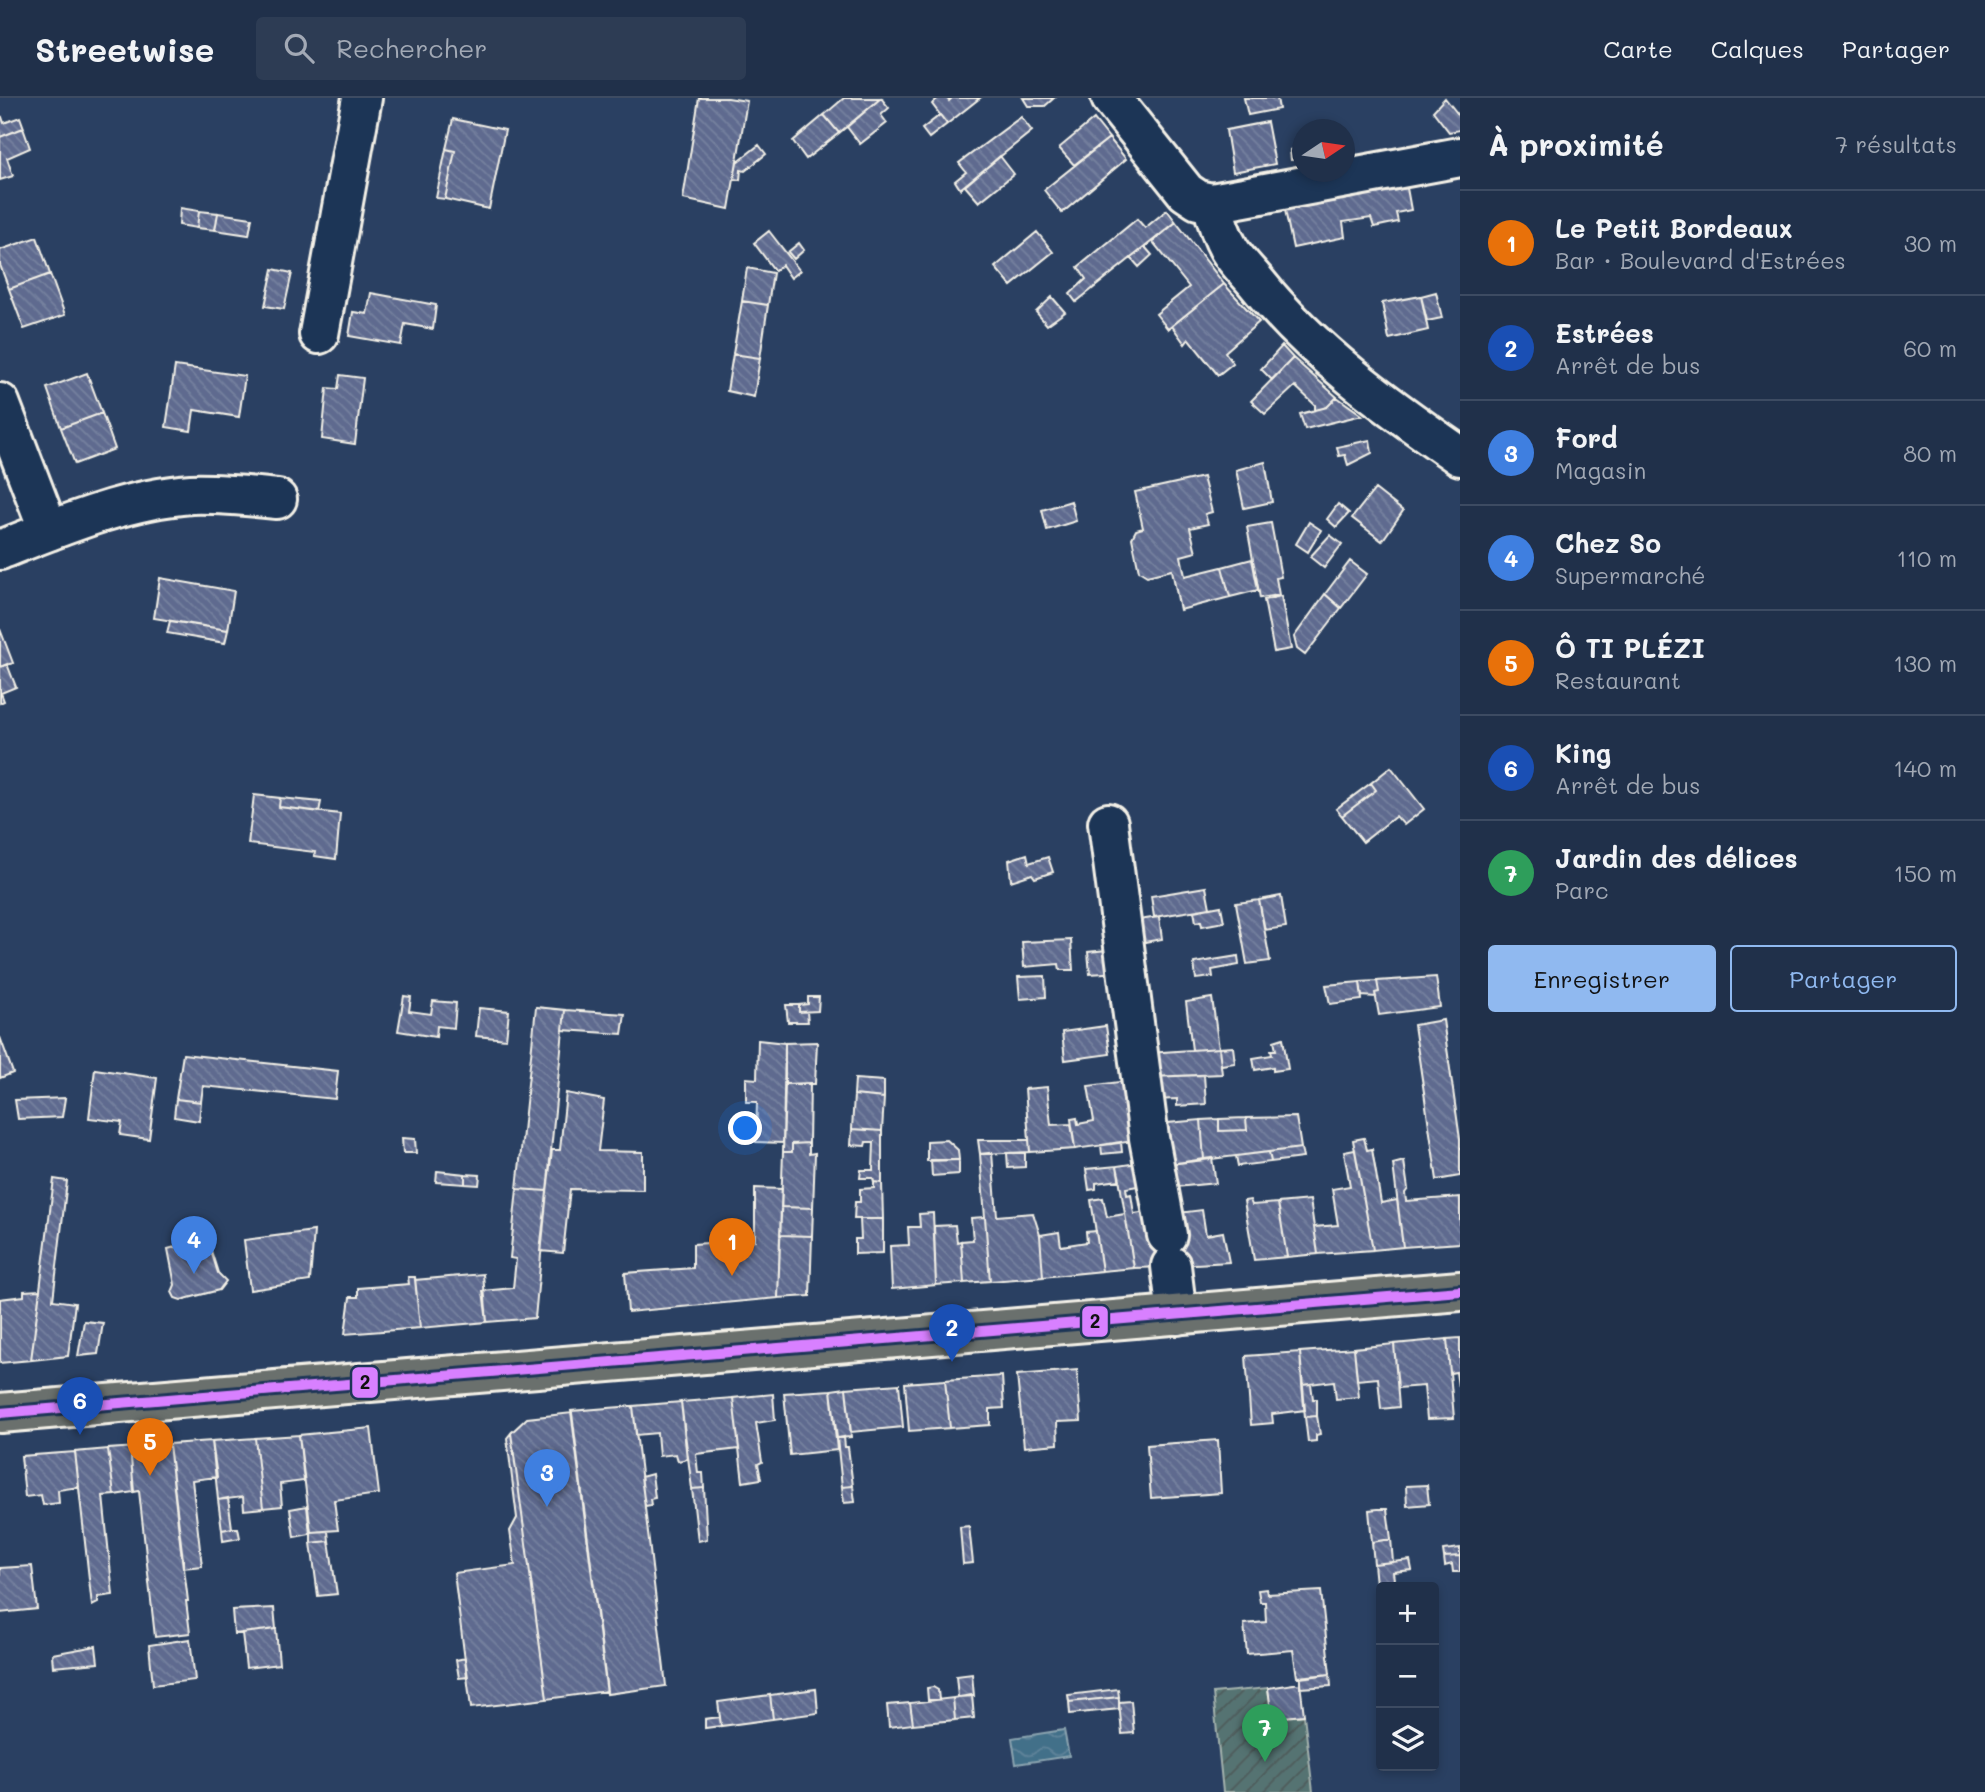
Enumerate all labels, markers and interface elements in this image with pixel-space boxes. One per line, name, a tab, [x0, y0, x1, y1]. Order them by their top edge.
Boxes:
search box	[256, 17, 746, 80]
text: Streetwise	[35, 27, 214, 70]
icon: search	[280, 29, 318, 67]
text: Rechercher	[336, 31, 487, 65]
text: Carte	[1603, 33, 1673, 64]
text: Calques	[1711, 33, 1804, 64]
text: Partager	[1842, 33, 1950, 64]
north arrow	[1292, 119, 1355, 182]
text: À proximité	[1488, 124, 1664, 164]
text: 7 résultats	[1835, 129, 1957, 159]
text: Le Petit Bordeaux	[1555, 211, 1793, 245]
text: 1	[1506, 228, 1516, 258]
text: 30 m	[1904, 228, 1957, 258]
text: Bar · Boulevard d'Estrées	[1555, 245, 1846, 275]
text: Estrées	[1555, 316, 1654, 350]
text: 2	[1505, 333, 1517, 363]
text: 60 m	[1903, 333, 1957, 363]
text: Arrêt de bus	[1555, 350, 1700, 380]
text: Ford	[1555, 421, 1617, 455]
text: 3	[1504, 438, 1518, 468]
text: 80 m	[1903, 438, 1957, 468]
text: Magasin	[1555, 455, 1646, 485]
text: Chez So	[1555, 526, 1661, 560]
text: 4	[1504, 543, 1518, 573]
text: 110 m	[1897, 543, 1957, 573]
text: Supermarché	[1555, 560, 1705, 590]
text: Ô TI PLÉZI	[1555, 631, 1705, 665]
text: 5	[1504, 648, 1518, 678]
text: 130 m	[1893, 648, 1957, 678]
text: Restaurant	[1555, 665, 1681, 695]
text: King	[1555, 736, 1611, 770]
text: 6	[1504, 753, 1518, 783]
text: 140 m	[1893, 753, 1957, 783]
text: Arrêt de bus	[1555, 770, 1700, 800]
text: Jardin des délices	[1555, 841, 1798, 875]
text: 7	[1505, 858, 1517, 888]
text: 150 m	[1893, 858, 1957, 888]
text: Parc	[1555, 875, 1608, 905]
button: Enregistrer	[1488, 945, 1716, 1012]
button: Partager	[1730, 945, 1957, 1012]
your location	[728, 1111, 762, 1145]
pin: 4	[171, 1216, 217, 1274]
pin: 1	[709, 1218, 755, 1276]
pin: 2	[929, 1304, 975, 1362]
line badge: 2	[1081, 1305, 1109, 1338]
text: 2	[1090, 1308, 1100, 1333]
line badge: 2	[351, 1366, 379, 1399]
text: 2	[360, 1369, 370, 1394]
pin: 6	[57, 1377, 103, 1435]
pin: 5	[127, 1418, 173, 1476]
pin: 3	[524, 1449, 570, 1507]
map controls	[1376, 1582, 1439, 1771]
button: +	[1376, 1582, 1439, 1645]
button: −	[1376, 1645, 1439, 1708]
pin: 7	[1242, 1704, 1288, 1762]
button: layers	[1376, 1708, 1439, 1771]

